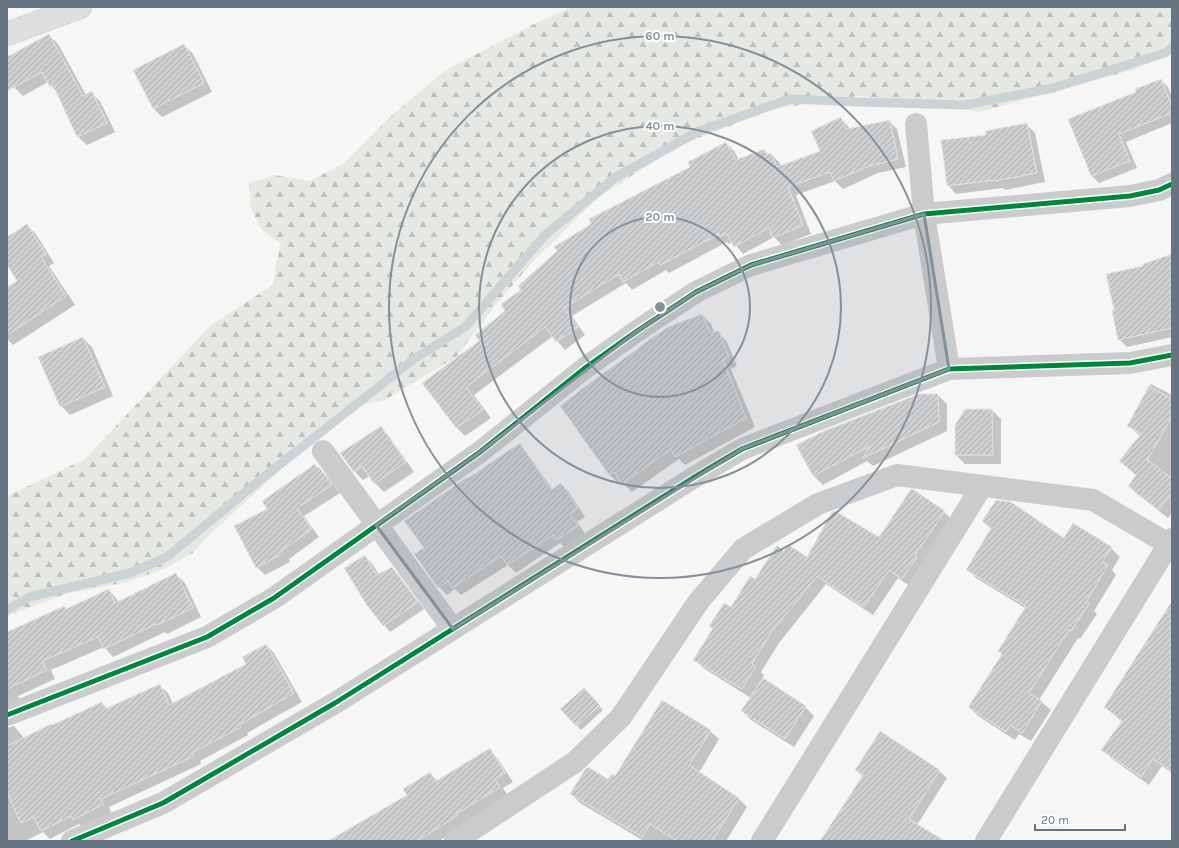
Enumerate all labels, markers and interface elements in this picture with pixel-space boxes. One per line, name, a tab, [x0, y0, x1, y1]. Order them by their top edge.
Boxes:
text: 60 m	[645, 29, 675, 43]
text: 40 m	[645, 119, 675, 133]
text: 20 m	[645, 210, 675, 224]
centre of rings	[653, 300, 667, 314]
scale bar	[1035, 806, 1125, 832]
text: 20 m	[1041, 813, 1069, 827]

